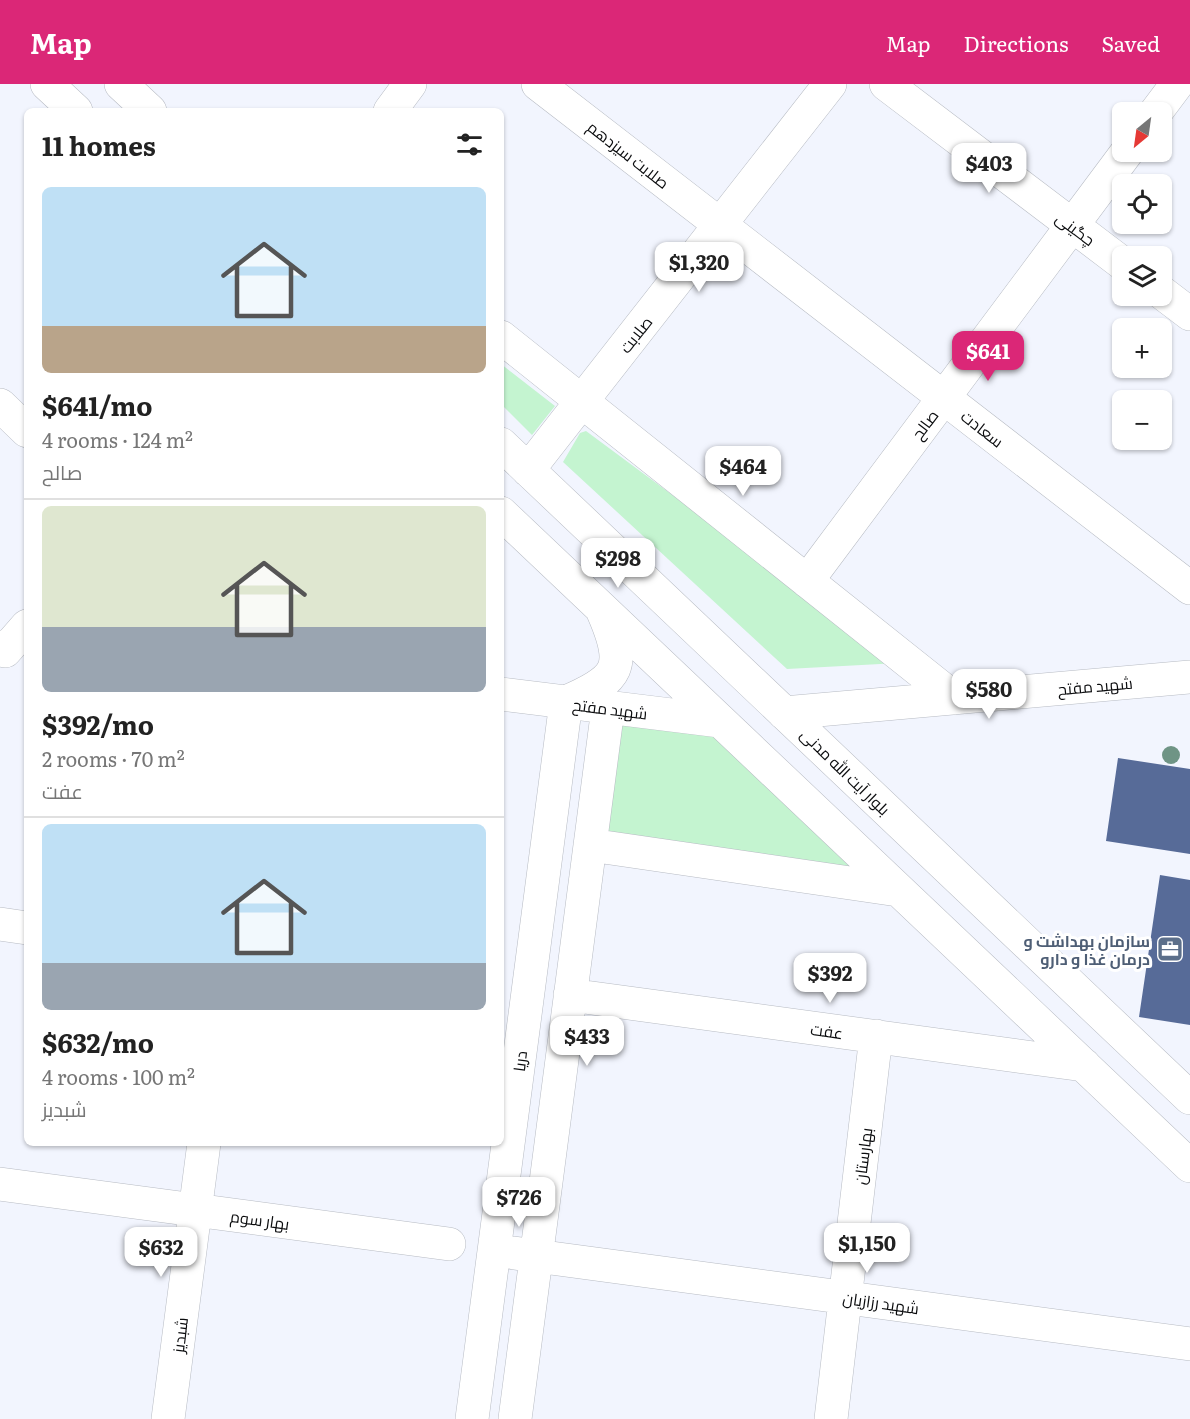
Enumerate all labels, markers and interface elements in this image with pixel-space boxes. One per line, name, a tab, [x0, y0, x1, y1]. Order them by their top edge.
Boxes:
text: Map	[30, 21, 92, 63]
text: Map	[886, 27, 931, 58]
text: Directions	[964, 27, 1069, 58]
text: Saved	[1102, 27, 1160, 58]
north arrow	[1112, 102, 1172, 162]
map controls	[1112, 102, 1172, 450]
street label: صلابت سیزدهم	[582, 114, 675, 194]
text: 11 homes	[42, 125, 156, 164]
icon: filters	[453, 128, 486, 161]
pin: $403	[953, 143, 1025, 194]
text: $403	[965, 147, 1013, 177]
button: locate	[1112, 174, 1172, 234]
street label: چگینی	[1051, 205, 1101, 252]
icon: home	[210, 226, 318, 334]
pin: $1,320	[650, 242, 748, 293]
text: $1,320	[669, 246, 729, 276]
button: layers	[1112, 246, 1172, 306]
street label: صلابت	[613, 310, 657, 358]
button: +	[1112, 318, 1172, 378]
pin: $641	[952, 331, 1024, 382]
text: $641	[966, 335, 1010, 365]
text: $641/mo	[42, 385, 153, 424]
button: −	[1112, 390, 1172, 450]
street label: صالح	[905, 404, 944, 445]
street label: سعادت	[957, 404, 1009, 452]
text: 4 rooms · 124 m²	[42, 424, 193, 454]
pin: $464	[707, 446, 779, 497]
text: $464	[719, 450, 767, 480]
text: صالح	[42, 456, 82, 486]
pin: $298	[582, 538, 654, 589]
text: $298	[595, 542, 641, 572]
icon: home	[210, 545, 318, 653]
pin: $580	[953, 669, 1025, 720]
street label: شهید مفتح	[1056, 670, 1134, 701]
text: $580	[966, 673, 1012, 703]
street label: شهید مفتح	[571, 691, 649, 726]
text: $392/mo	[42, 704, 154, 743]
street label: بلوار آیت الله مدنی	[796, 722, 896, 820]
text: 2 rooms · 70 m²	[42, 743, 185, 773]
text: عفت	[42, 775, 83, 805]
icon: home	[210, 863, 318, 971]
place label: سازمان بهداشت و درمان غذا و دارو	[1024, 928, 1150, 970]
office icon: سازمان بهداشت و درمان غذا و دارو	[1155, 934, 1185, 964]
pin: $392	[794, 953, 866, 1004]
text: $392	[808, 957, 852, 987]
pin: $433	[551, 1016, 623, 1067]
street label: عفت	[809, 1016, 845, 1044]
text: $433	[564, 1020, 610, 1050]
text: $632/mo	[42, 1022, 154, 1061]
street label: دریا	[506, 1049, 532, 1073]
text: 4 rooms · 100 m²	[42, 1061, 195, 1091]
text: شبدیز	[42, 1093, 86, 1123]
street label: بهارستان	[847, 1126, 877, 1186]
pin: $726	[483, 1177, 555, 1228]
text: $726	[496, 1181, 542, 1211]
street label: بهار سوم	[229, 1203, 291, 1236]
pin: $1,150	[818, 1223, 916, 1274]
pin: $632	[125, 1227, 197, 1278]
text: $1,150	[838, 1227, 896, 1257]
text: $632	[138, 1231, 184, 1261]
street label: شهید رزازیان	[841, 1285, 921, 1319]
street label: شبدیز	[165, 1316, 193, 1355]

